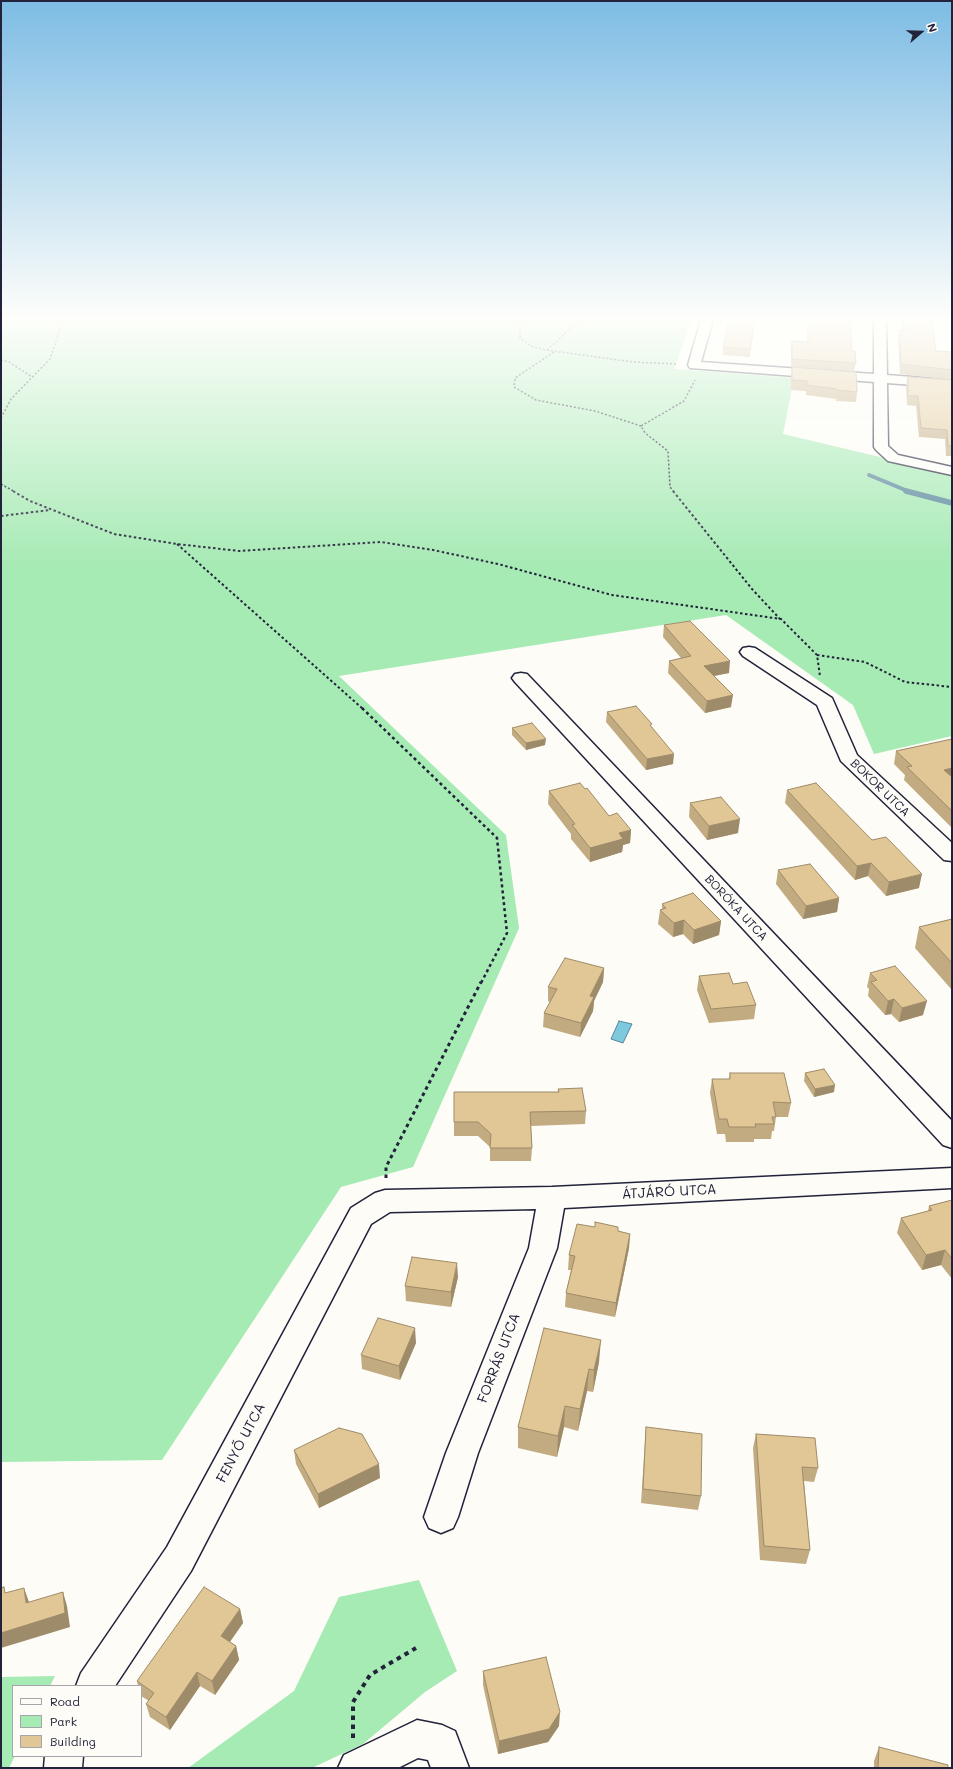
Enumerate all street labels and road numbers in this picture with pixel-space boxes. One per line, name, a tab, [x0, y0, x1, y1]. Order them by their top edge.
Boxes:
street label: BOKOR UTCA	[847, 756, 913, 820]
street label: BORÓKA UTCA	[702, 872, 770, 944]
street label: ÁTJÁRÓ UTCA	[621, 1181, 717, 1203]
street label: FORRÁS UTCA	[474, 1311, 524, 1405]
street label: FENYŐ UTCA	[213, 1400, 269, 1486]

